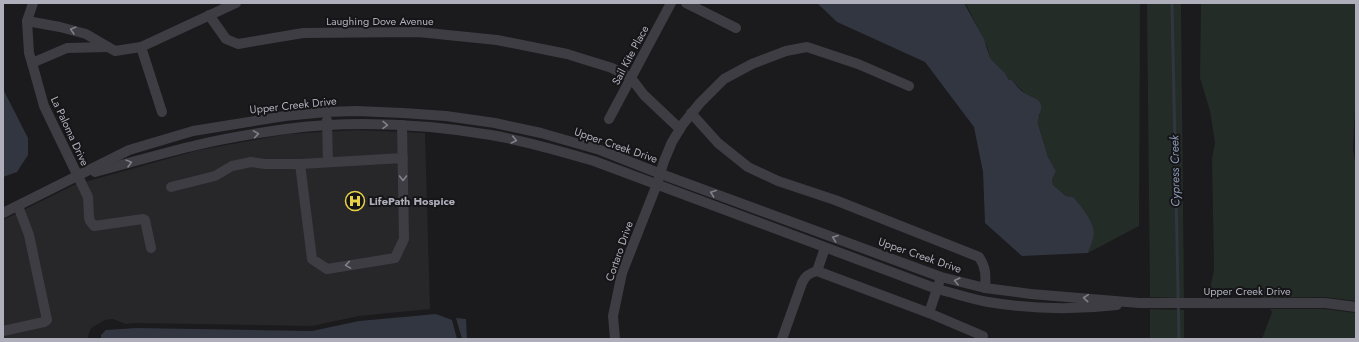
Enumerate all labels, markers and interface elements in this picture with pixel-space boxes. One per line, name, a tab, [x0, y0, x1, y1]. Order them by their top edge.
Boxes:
street label: Laughing Dove Avenue	[326, 13, 434, 29]
street label: Sail Kite Place	[608, 22, 653, 88]
one-way arrow	[70, 26, 77, 35]
street label: Upper Creek Drive	[249, 92, 338, 118]
street label: La Paloma Drive	[47, 94, 93, 169]
one-way arrow	[382, 121, 388, 129]
street label: Upper Creek Drive	[572, 123, 660, 167]
one-way arrow	[252, 130, 259, 139]
water label: Cypress Creek	[1165, 134, 1185, 207]
one-way arrow	[511, 136, 517, 144]
one-way arrow	[126, 160, 132, 168]
one-way arrow	[399, 175, 407, 181]
one-way arrow	[710, 189, 717, 197]
hospital icon: LifePath Hospice	[344, 190, 366, 212]
place label: LifePath Hospice	[369, 193, 455, 209]
street label: Cortaro Drive	[601, 218, 637, 283]
street label: Upper Creek Drive	[876, 233, 964, 277]
one-way arrow	[831, 234, 838, 242]
one-way arrow	[345, 260, 351, 269]
one-way arrow	[954, 277, 961, 286]
street label: Upper Creek Drive	[1203, 283, 1291, 299]
one-way arrow	[1083, 294, 1089, 303]

